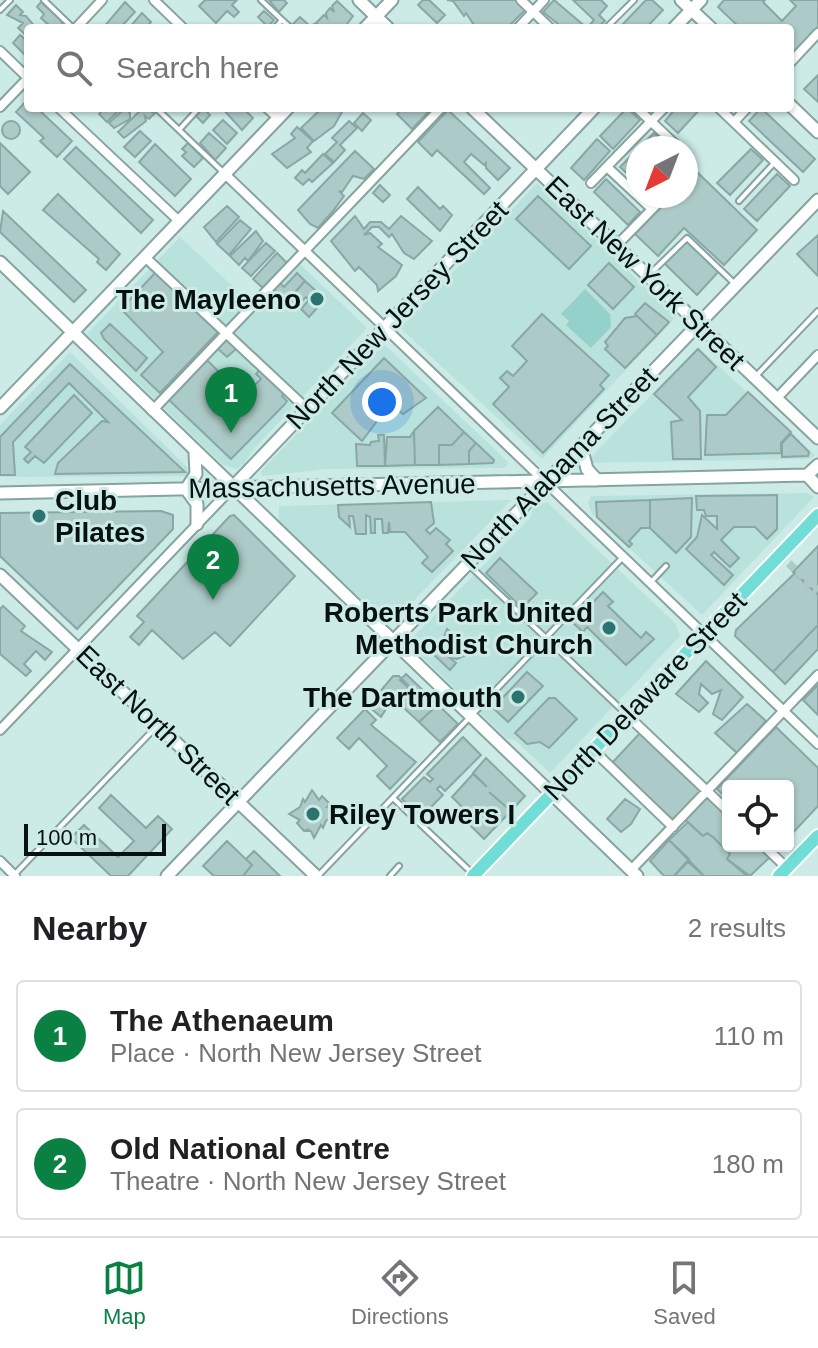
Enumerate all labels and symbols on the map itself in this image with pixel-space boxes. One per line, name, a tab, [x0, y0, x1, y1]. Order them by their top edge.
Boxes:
north arrow	[626, 136, 698, 208]
street label: East New York Street	[539, 170, 751, 376]
street label: North New Jersey Street	[280, 194, 514, 435]
place label: The Mayleeno	[116, 284, 301, 315]
marker: The Mayleeno	[308, 290, 326, 308]
street label: North Alabama Street	[455, 361, 663, 575]
pin: 1	[205, 367, 257, 433]
your location	[362, 382, 402, 422]
street label: Massachusetts Avenue	[188, 468, 476, 504]
place label: Club Pilates	[55, 485, 145, 548]
marker: Club Pilates	[30, 507, 48, 525]
pin: 2	[187, 534, 239, 600]
street label: North Delaware Street	[538, 585, 753, 806]
place label: Roberts Park United Methodist Church	[324, 597, 593, 660]
marker: Roberts Park United Methodist Church	[600, 619, 618, 637]
street label: East North Street	[70, 639, 246, 811]
place label: The Dartmouth	[303, 682, 502, 713]
marker: The Dartmouth	[509, 688, 527, 706]
place label: Riley Towers I	[329, 799, 515, 830]
marker: Riley Towers I	[304, 805, 322, 823]
scale bar	[24, 820, 166, 856]

